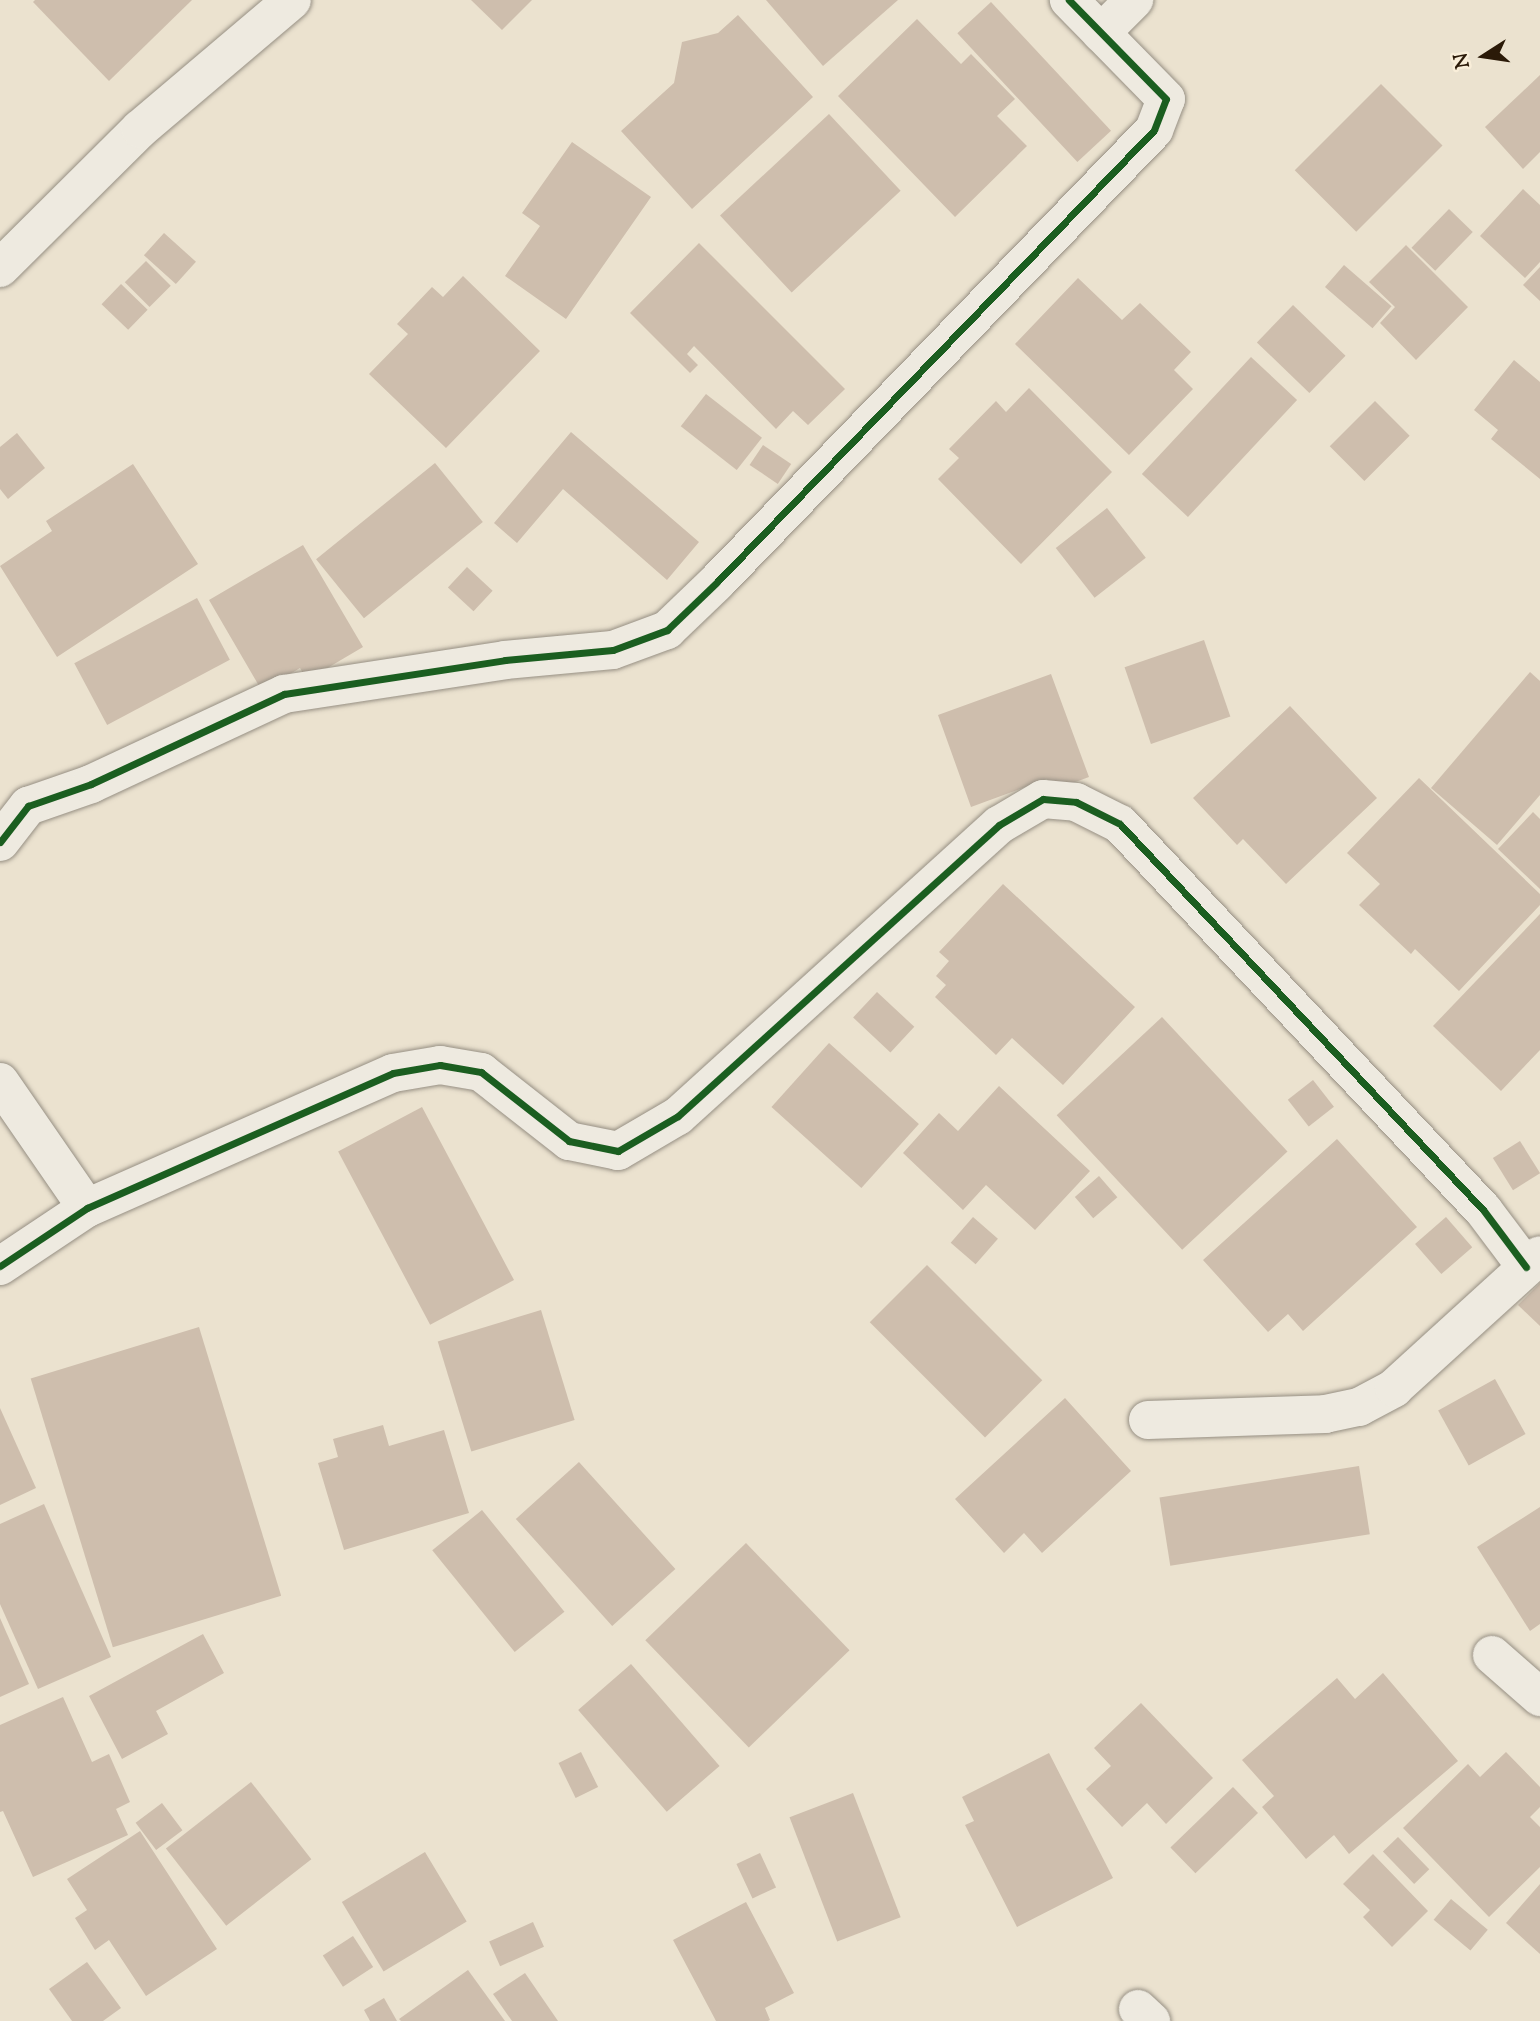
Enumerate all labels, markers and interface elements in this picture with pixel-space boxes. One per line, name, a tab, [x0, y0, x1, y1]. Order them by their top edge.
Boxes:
north arrow	[1449, 21, 1519, 91]
text: N	[1448, 50, 1478, 71]

